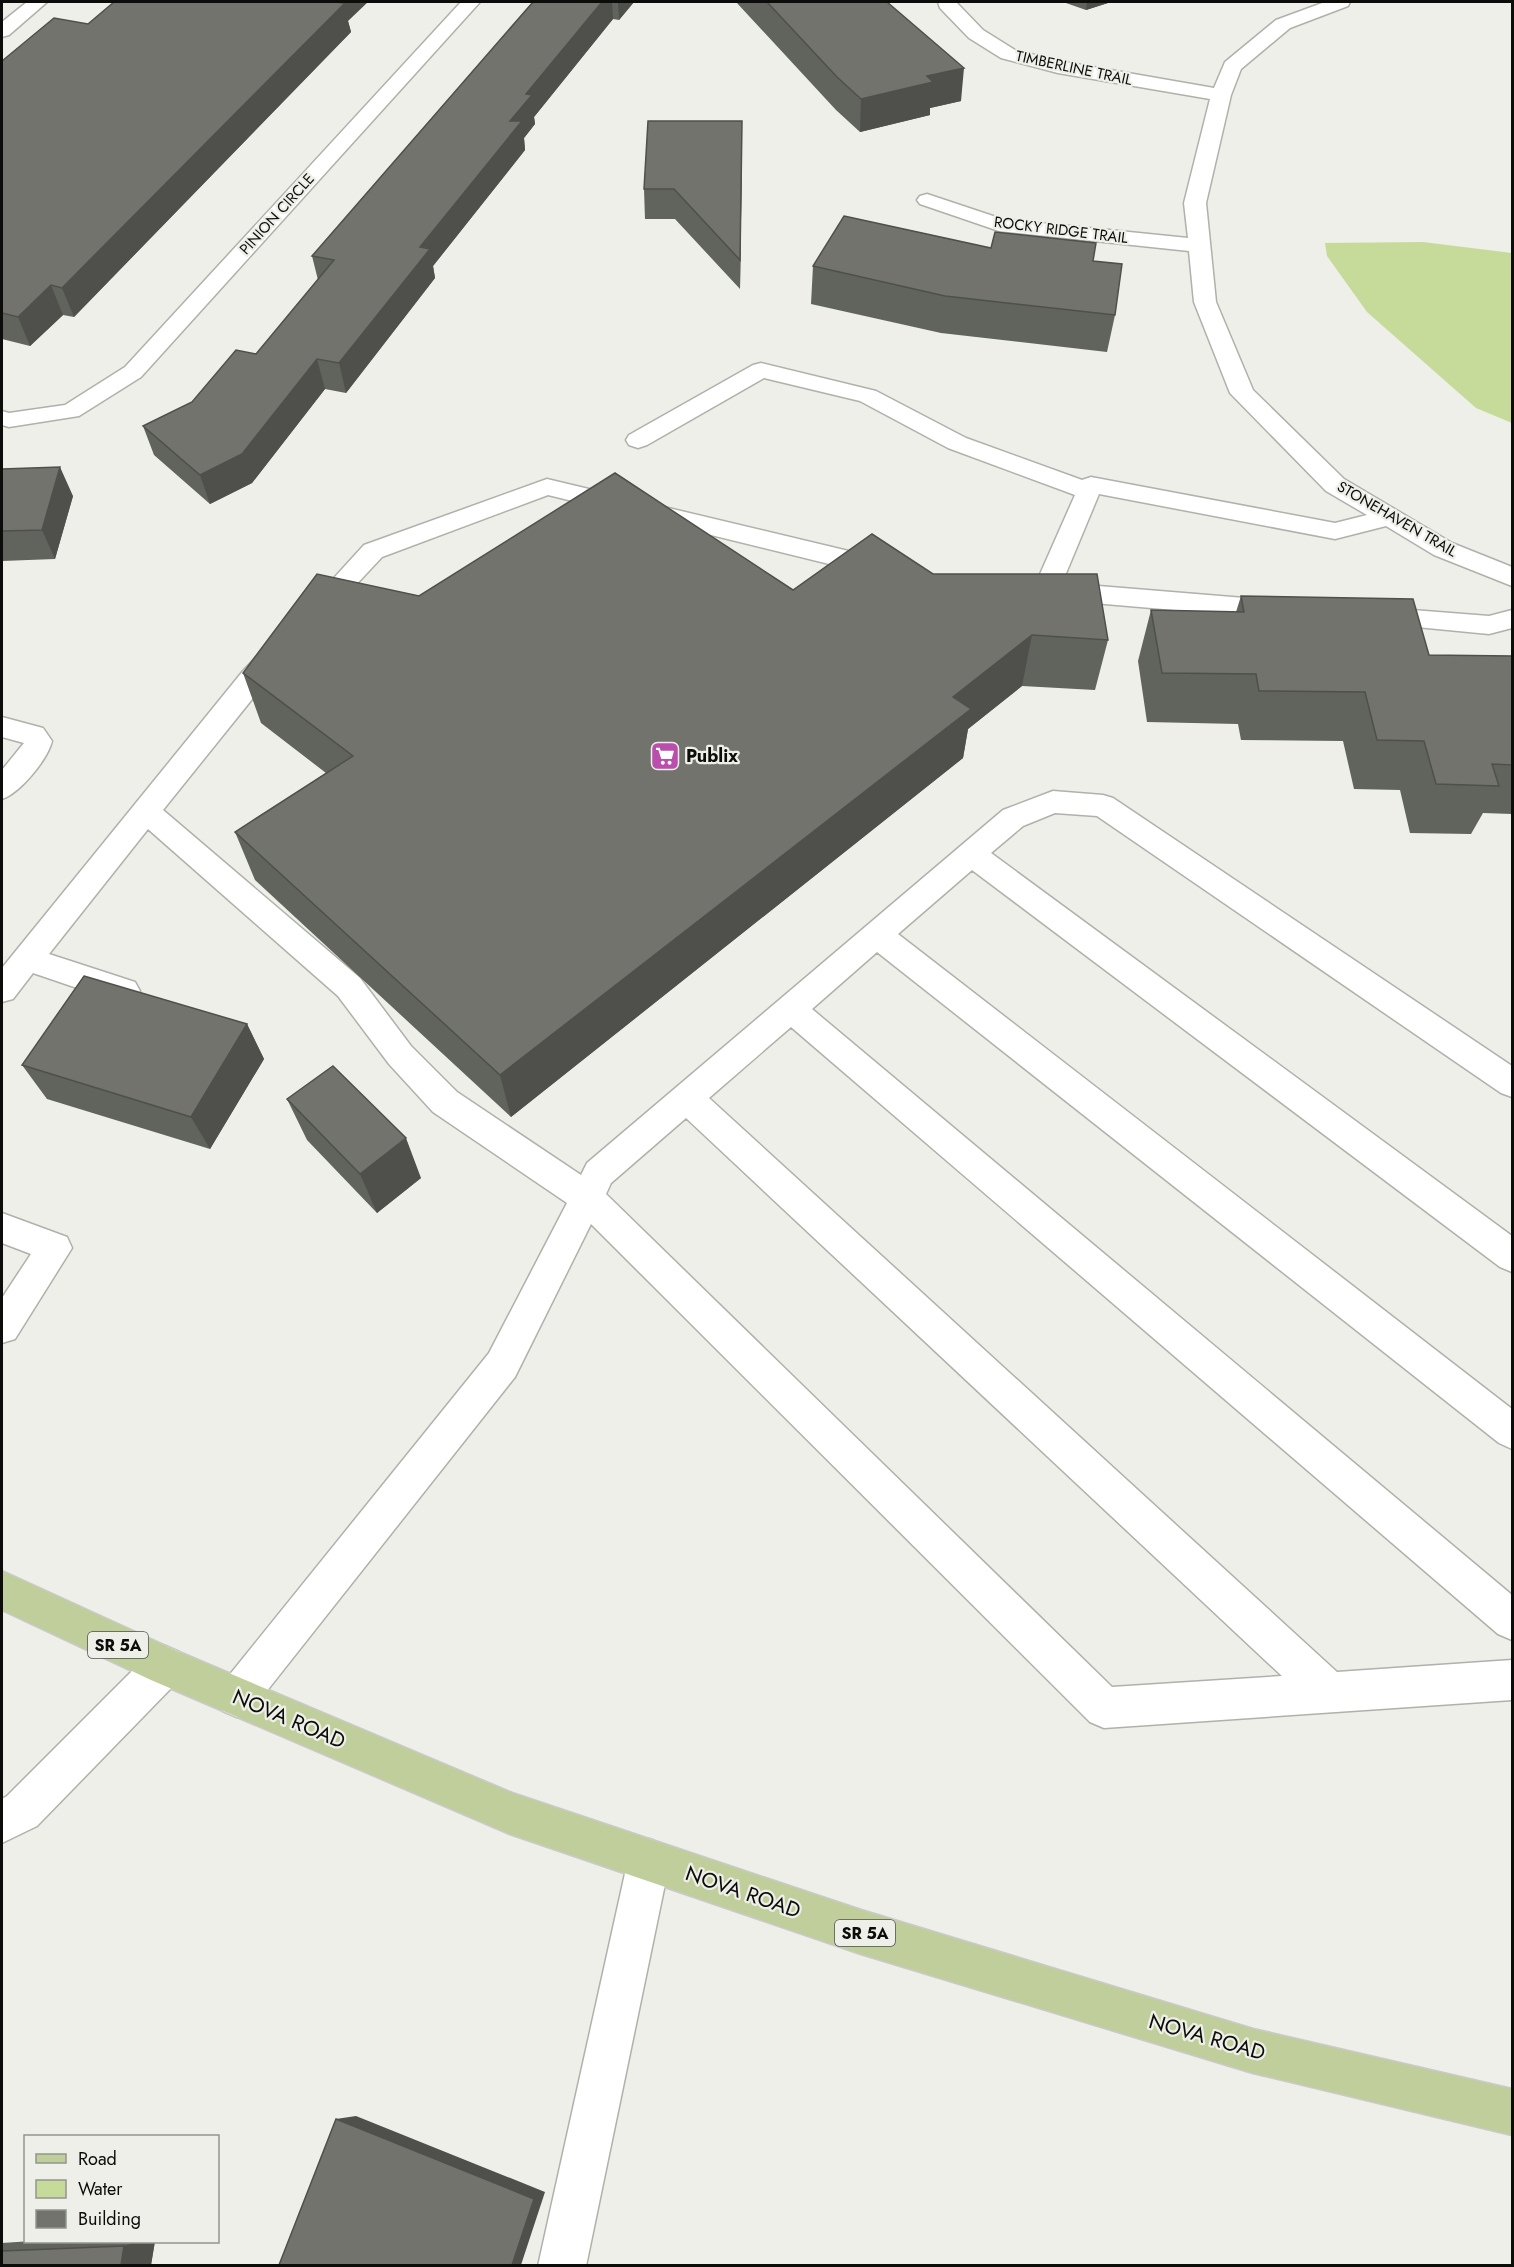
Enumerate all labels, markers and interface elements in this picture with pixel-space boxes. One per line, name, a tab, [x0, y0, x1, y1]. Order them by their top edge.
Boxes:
street label: TIMBERLINE TRAIL	[1014, 45, 1134, 91]
street label: PINION CIRCLE	[234, 168, 320, 260]
street label: ROCKY RIDGE TRAIL	[993, 211, 1129, 249]
street label: STONEHAVEN TRAIL	[1333, 476, 1461, 562]
supermarket icon: Publix	[649, 740, 681, 772]
place label: Publix	[686, 743, 738, 769]
road number: SR 5A	[88, 1632, 148, 1658]
street label: NOVA ROAD	[228, 1682, 350, 1756]
street label: NOVA ROAD	[681, 1858, 805, 1926]
road number: SR 5A	[835, 1920, 895, 1946]
street label: NOVA ROAD	[1145, 2006, 1269, 2068]
legend	[24, 2135, 219, 2243]
text: Road	[78, 2146, 117, 2172]
text: Water	[78, 2176, 123, 2202]
text: Building	[78, 2206, 141, 2232]

